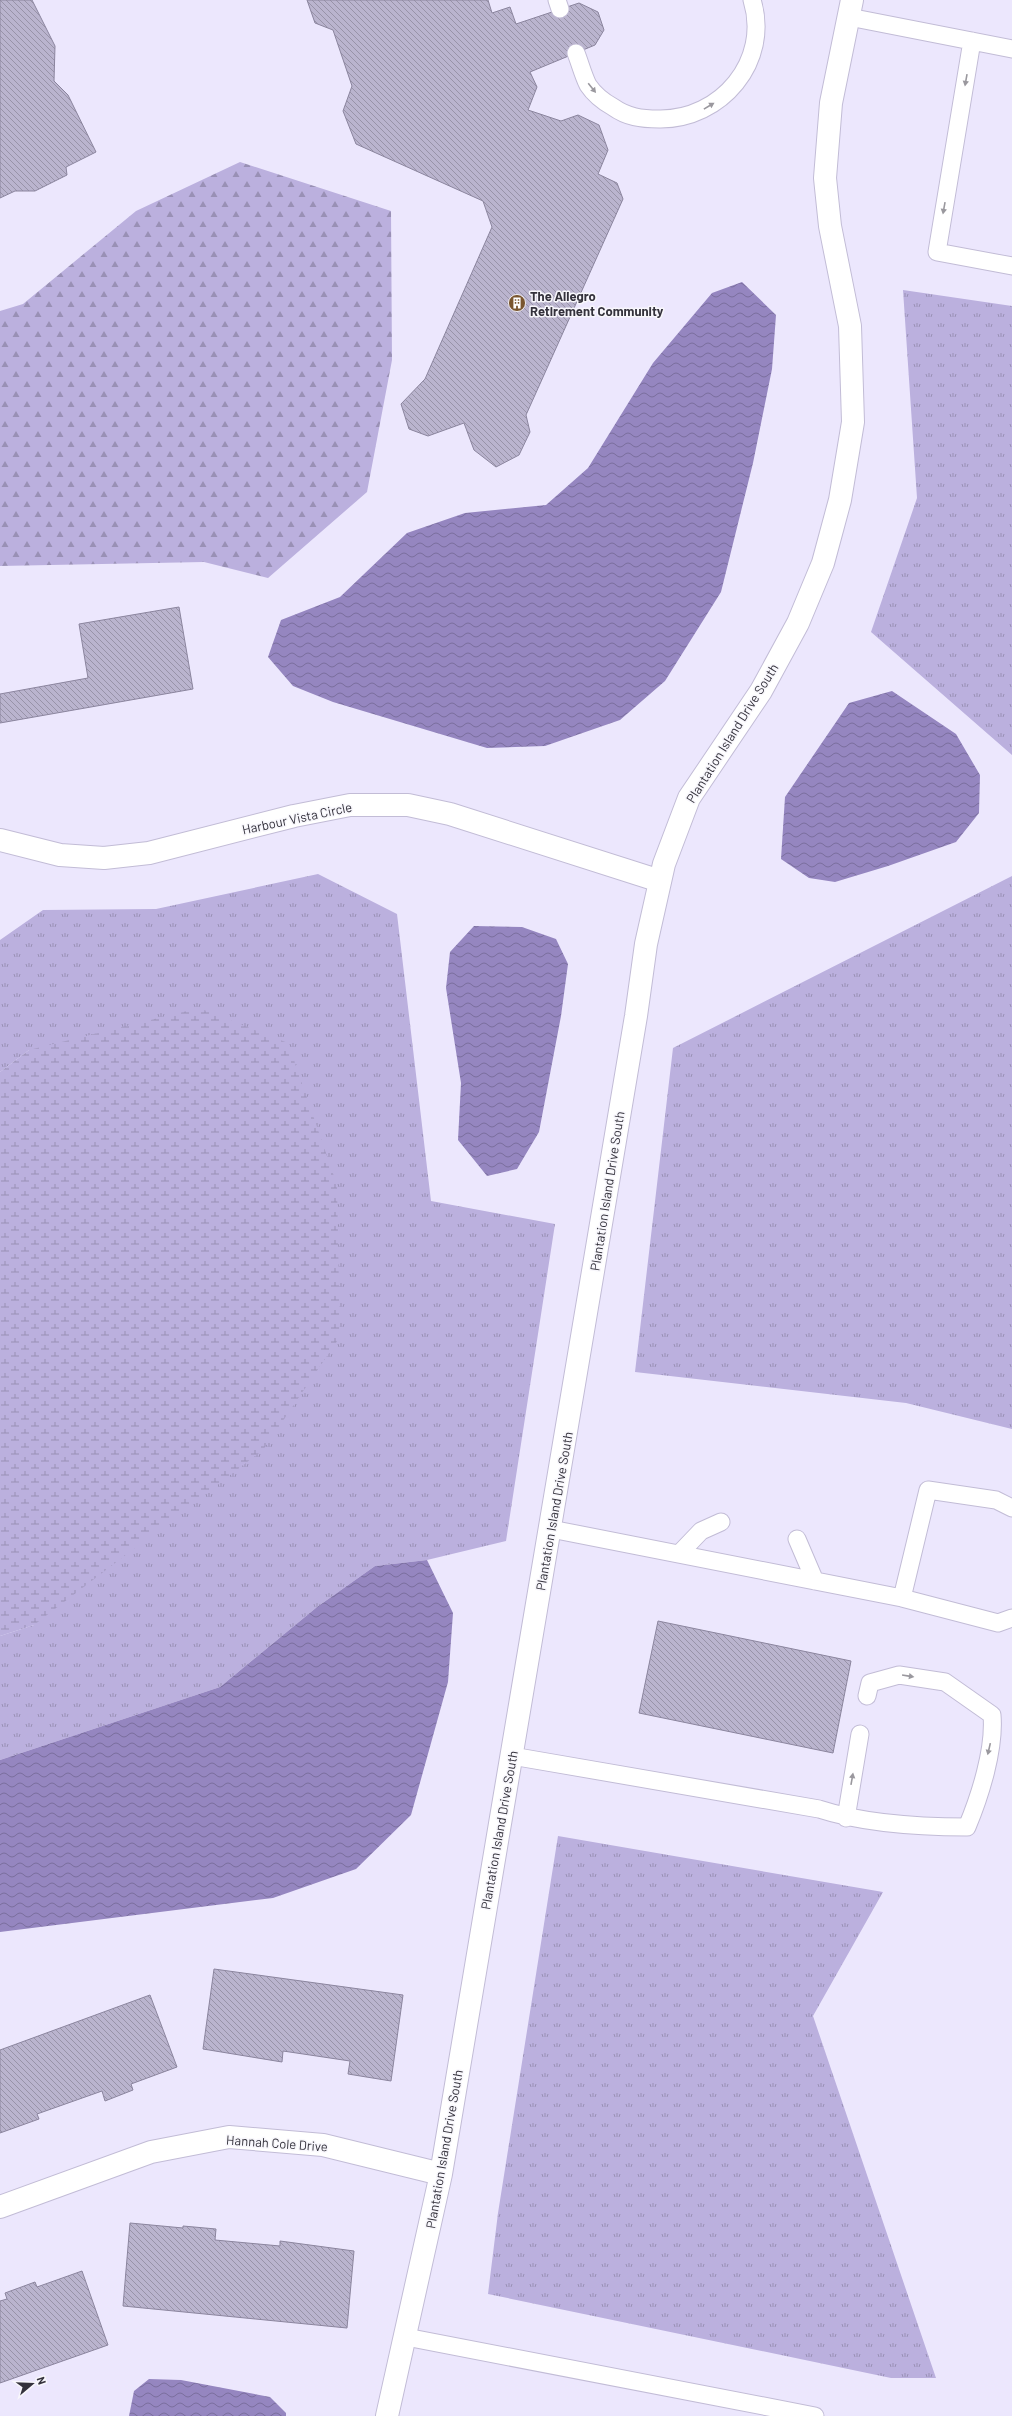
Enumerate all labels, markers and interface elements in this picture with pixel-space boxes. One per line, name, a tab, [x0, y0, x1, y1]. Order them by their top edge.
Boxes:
one-way arrow	[963, 74, 969, 86]
one-way arrow	[588, 83, 597, 94]
one-way arrow	[704, 102, 714, 110]
one-way arrow	[941, 202, 947, 214]
place label: The Allegro Retirement Community	[530, 288, 664, 319]
building icon: The Allegro Retirement Community	[507, 293, 527, 313]
street label: Plantation Island Drive South	[682, 660, 782, 806]
street label: Harbour Vista Circle	[241, 799, 354, 837]
street label: Plantation Island Drive South	[586, 1110, 628, 1272]
street label: Plantation Island Drive South	[532, 1430, 576, 1592]
one-way arrow	[902, 1673, 914, 1679]
one-way arrow	[986, 1743, 992, 1755]
street label: Plantation Island Drive South	[477, 1749, 521, 1911]
one-way arrow	[849, 1773, 855, 1785]
street label: Plantation Island Drive South	[422, 2068, 466, 2230]
street label: Hannah Cole Drive	[226, 2131, 328, 2155]
north arrow	[12, 2364, 52, 2404]
text: N	[35, 2375, 49, 2386]

